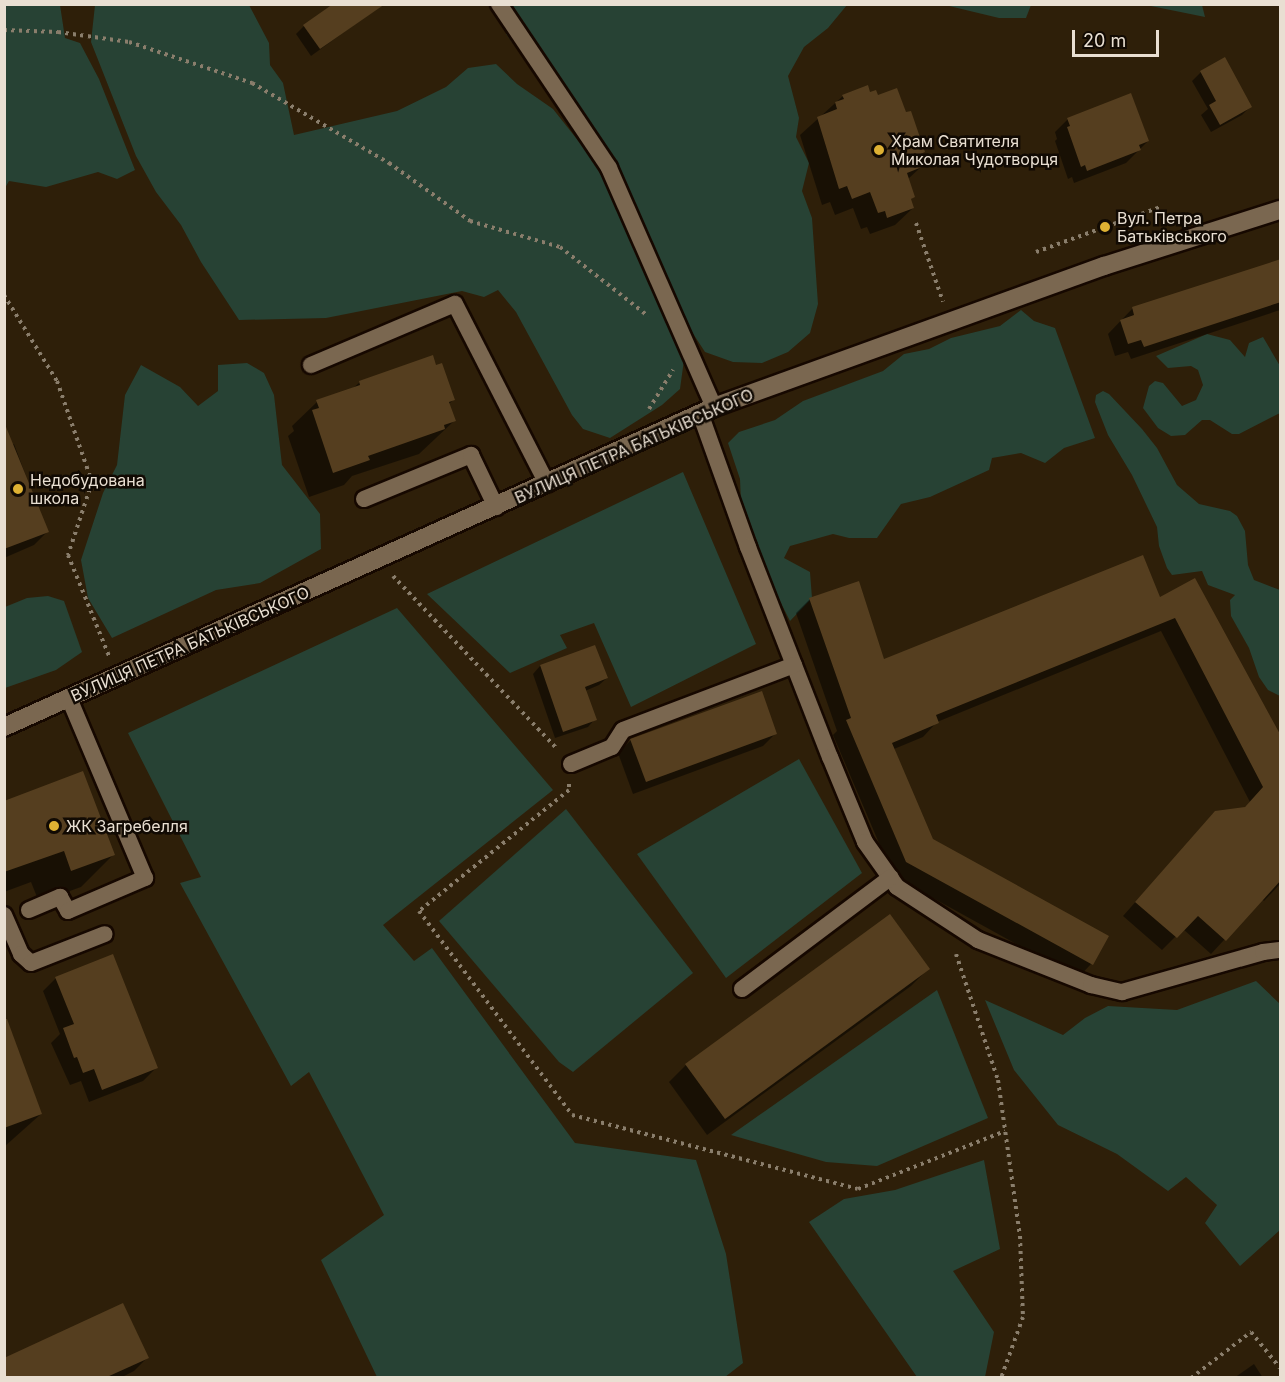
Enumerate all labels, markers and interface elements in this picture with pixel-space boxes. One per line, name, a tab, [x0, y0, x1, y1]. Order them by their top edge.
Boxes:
scale bar	[1075, 18, 1162, 56]
text: 20 m	[1083, 30, 1126, 51]
place label: Храм Святителя Миколая Чудотворця	[891, 131, 1058, 169]
marker: Храм Святителя Миколая Чудотворця	[872, 143, 886, 157]
place label: Вул. Петра Батьківського	[1117, 208, 1227, 246]
marker: Вул. Петра Батьківського	[1098, 220, 1112, 234]
street label: ВУЛИЦЯ ПЕТРА БАТЬКІВСЬКОГО	[512, 385, 756, 507]
place label: Недобудована школа	[30, 470, 145, 508]
marker: Недобудована школа	[11, 482, 25, 496]
street label: ВУЛИЦЯ ПЕТРА БАТЬКІВСЬКОГО	[68, 583, 312, 705]
place label: ЖК Загребелля	[66, 816, 188, 836]
marker: ЖК Загребелля	[47, 819, 61, 833]

